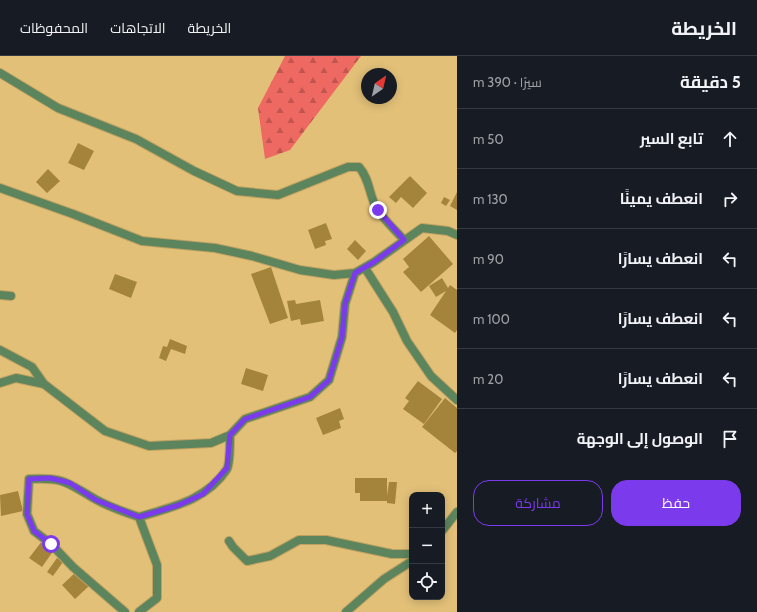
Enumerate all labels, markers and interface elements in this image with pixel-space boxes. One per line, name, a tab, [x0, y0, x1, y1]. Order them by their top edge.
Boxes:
text: الخريطة	[671, 17, 737, 40]
text: المحفوظات	[20, 19, 88, 37]
text: الاتجاهات	[110, 19, 166, 37]
text: الخريطة	[188, 19, 231, 37]
north arrow	[361, 68, 397, 104]
text: 5 دقيقة	[680, 72, 741, 92]
text: سيرًا · 390 m	[473, 74, 542, 90]
icon: ahead	[719, 128, 741, 150]
text: تابع السير	[640, 130, 703, 148]
text: 50 m	[473, 131, 503, 147]
icon: right	[719, 188, 741, 210]
text: انعطف يمينًا	[620, 190, 703, 208]
text: 130 m	[473, 191, 508, 207]
route end	[369, 201, 387, 219]
icon: left	[719, 248, 741, 270]
text: انعطف يسارًا	[618, 250, 703, 268]
text: 90 m	[473, 251, 504, 267]
icon: left	[719, 308, 741, 330]
text: انعطف يسارًا	[618, 310, 703, 328]
text: 100 m	[473, 311, 510, 327]
icon: left	[719, 368, 741, 390]
text: انعطف يسارًا	[618, 370, 703, 388]
text: 20 m	[473, 371, 503, 387]
icon: arrive	[719, 428, 741, 450]
text: الوصول إلى الوجهة	[577, 430, 703, 448]
button: مشاركة	[473, 480, 603, 526]
button: حفظ	[611, 480, 741, 526]
map controls	[409, 492, 445, 600]
button: +	[409, 492, 445, 528]
button: −	[409, 528, 445, 564]
route start	[42, 535, 60, 553]
button: locate	[409, 564, 445, 600]

